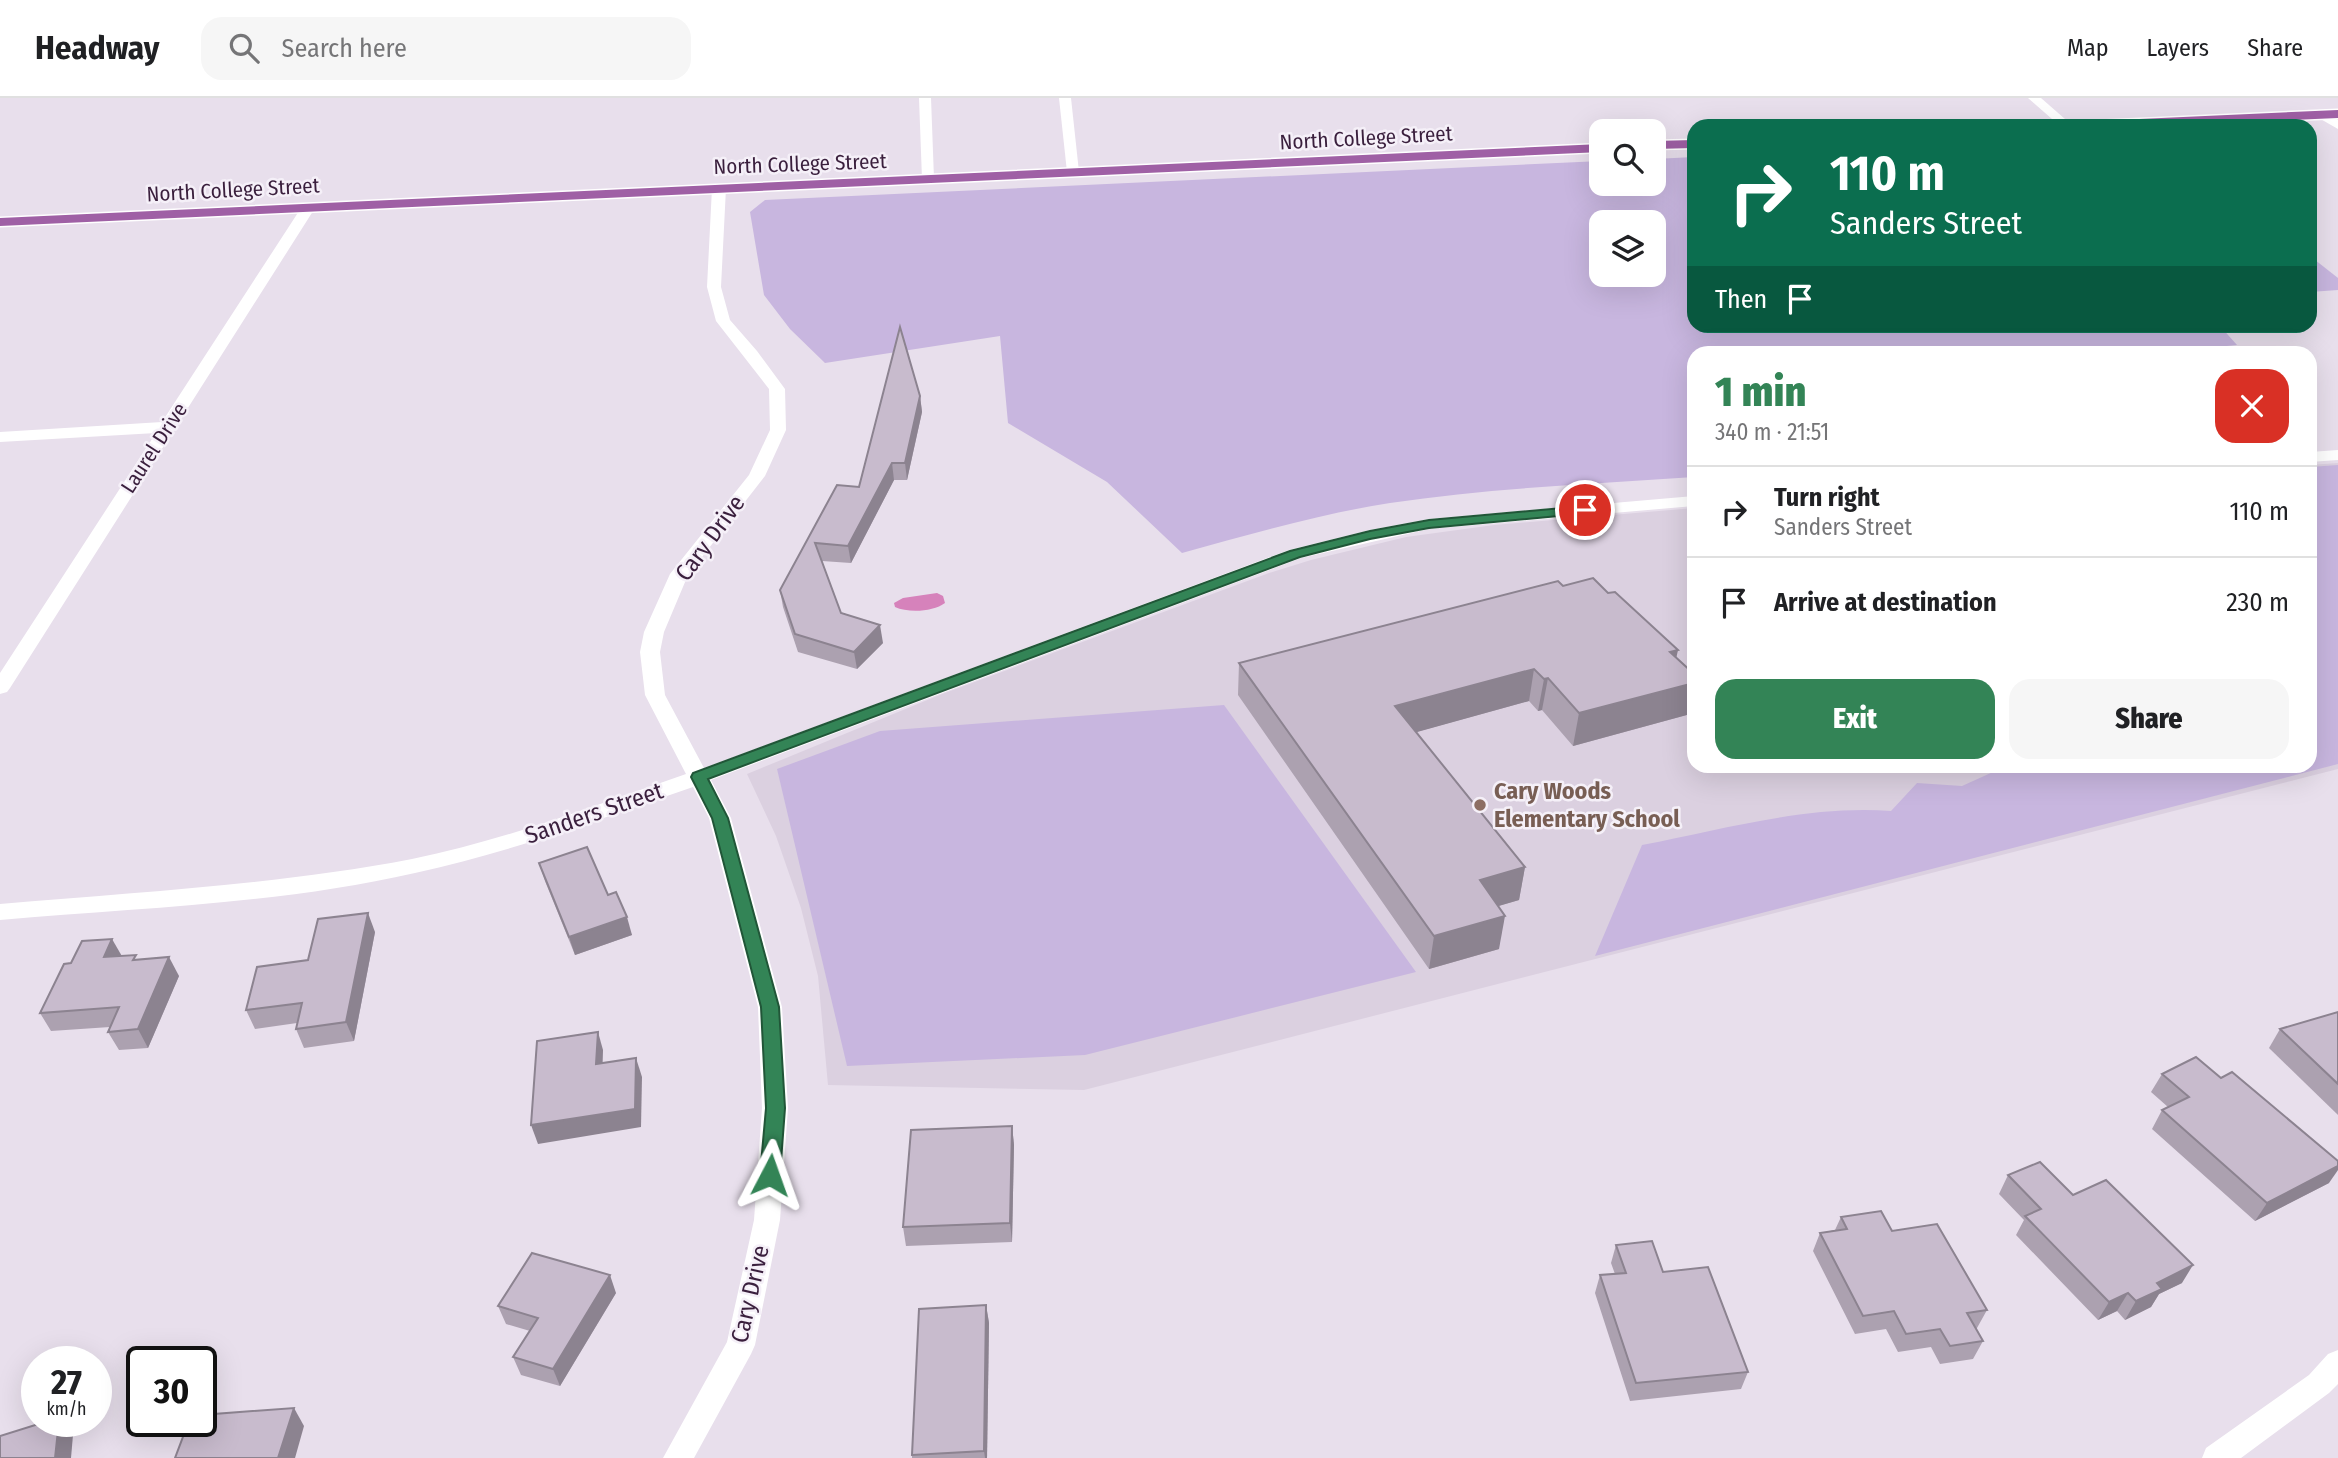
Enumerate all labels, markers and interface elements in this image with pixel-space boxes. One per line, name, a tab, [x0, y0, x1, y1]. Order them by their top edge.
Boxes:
search box	[201, 17, 691, 80]
text: Headway	[35, 28, 159, 68]
icon: search	[225, 29, 263, 67]
text: Search here	[281, 33, 407, 64]
text: Map	[2067, 34, 2109, 62]
text: Layers	[2147, 34, 2209, 62]
text: Share	[2247, 34, 2303, 62]
map controls	[1589, 119, 1666, 287]
button: search	[1589, 119, 1666, 196]
street label: North College Street	[1279, 120, 1453, 156]
text: 110 m	[1830, 144, 1945, 203]
icon: right	[1715, 147, 1806, 238]
street label: North College Street	[713, 148, 887, 180]
street label: North College Street	[146, 172, 320, 208]
text: Sanders Street	[1830, 204, 2022, 242]
button: layers	[1589, 210, 1666, 287]
icon: arrive	[1781, 280, 1819, 318]
text: Then	[1715, 284, 1767, 315]
text: 1 min	[1715, 367, 1806, 417]
button: close	[2215, 369, 2289, 443]
street label: Laurel Drive	[115, 398, 193, 498]
text: 340 m · 21:51	[1715, 418, 1829, 446]
pin	[1555, 480, 1615, 540]
text: Turn right	[1774, 482, 1880, 513]
street label: Cary Drive	[670, 490, 750, 586]
icon: arrive	[1566, 491, 1604, 529]
icon: right	[1715, 493, 1753, 531]
text: 110 m	[2229, 496, 2289, 527]
text: Sanders Street	[1774, 513, 1912, 541]
icon: arrive	[1715, 584, 1753, 622]
text: Arrive at destination	[1774, 587, 1997, 618]
text: 230 m	[2226, 587, 2289, 618]
button: Exit	[1715, 679, 1995, 759]
button: Share	[2009, 679, 2289, 759]
street label: Sanders Street	[521, 776, 667, 850]
place label: Cary Woods Elementary School	[1494, 777, 1680, 833]
marker: Cary Woods Elementary School	[1472, 797, 1488, 813]
position arrow	[733, 1138, 807, 1212]
street label: Cary Drive	[725, 1242, 775, 1346]
speed limit sign: 30	[126, 1346, 217, 1437]
text: 27	[51, 1361, 82, 1403]
text: km/h	[46, 1398, 87, 1420]

